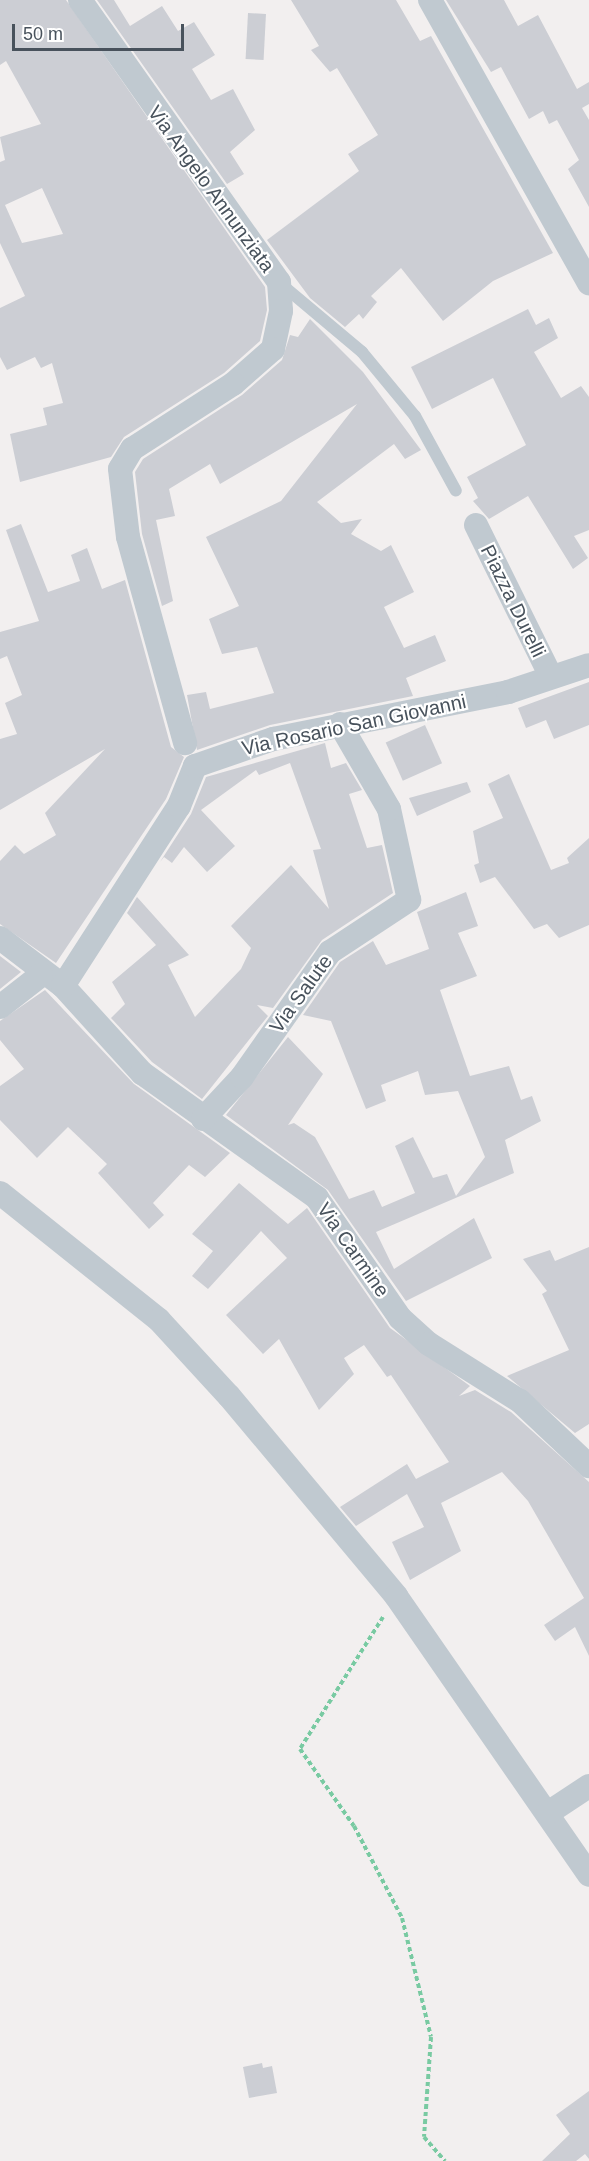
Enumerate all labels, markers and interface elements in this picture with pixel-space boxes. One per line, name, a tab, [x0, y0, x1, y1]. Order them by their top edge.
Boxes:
scale bar	[15, 12, 188, 50]
text: 50 m	[23, 24, 63, 44]
street label: Via Angelo Annunziata	[142, 100, 280, 278]
street label: Piazza Durelli	[475, 541, 551, 661]
street label: Via Rosario San Giovanni	[240, 689, 468, 761]
street label: Via Salute	[265, 950, 337, 1038]
street label: Via Carmine	[312, 1198, 394, 1302]

